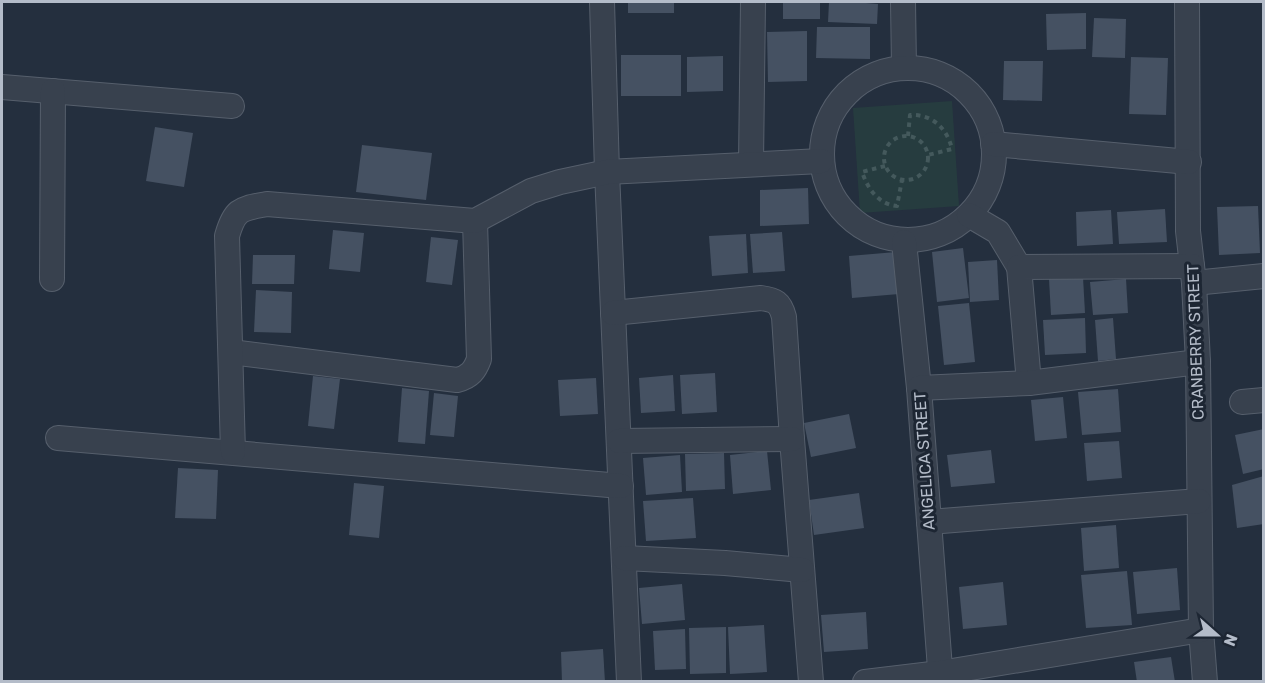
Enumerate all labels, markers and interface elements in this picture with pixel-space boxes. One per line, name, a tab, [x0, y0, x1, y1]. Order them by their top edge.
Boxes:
street label: CRANBERRY STREET	[1183, 264, 1208, 420]
street label: ANGELICA STREET	[910, 391, 939, 531]
north arrow	[1187, 605, 1247, 665]
text: N	[1220, 631, 1241, 649]

